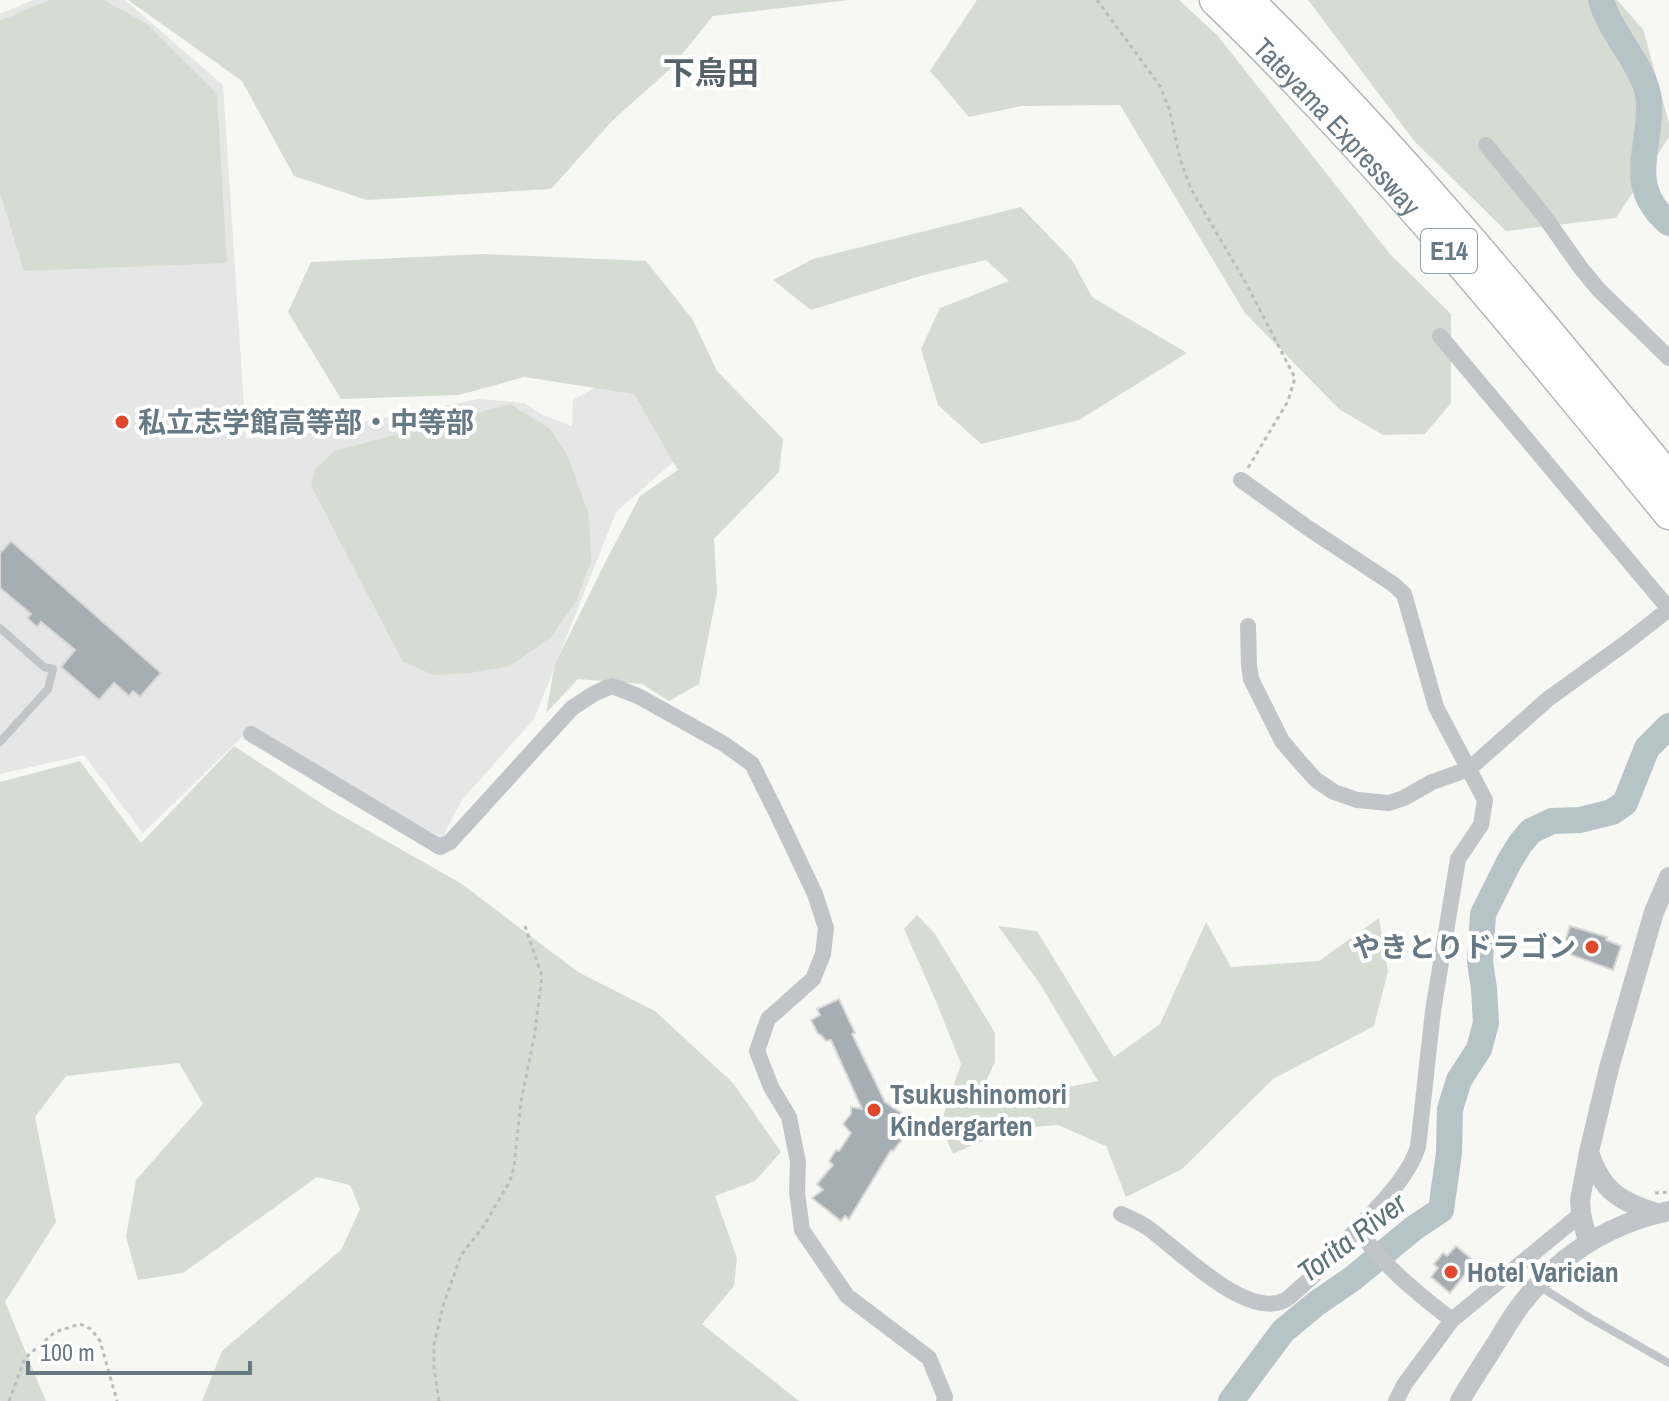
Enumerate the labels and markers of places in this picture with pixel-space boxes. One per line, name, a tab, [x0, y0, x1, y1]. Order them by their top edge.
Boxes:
place label: 私立志学館高等部・中等部	[138, 403, 474, 441]
marker: 私立志学館高等部・中等部	[113, 413, 131, 431]
place label: やきとりドラゴン	[1352, 928, 1576, 966]
marker: やきとりドラゴン	[1583, 938, 1601, 956]
place label: Tsukushinomori Kindergarten	[890, 1075, 1067, 1145]
marker: Tsukushinomori Kindergarten	[865, 1101, 883, 1119]
place label: Hotel Varician	[1467, 1253, 1619, 1291]
marker: Hotel Varician	[1442, 1263, 1460, 1281]

